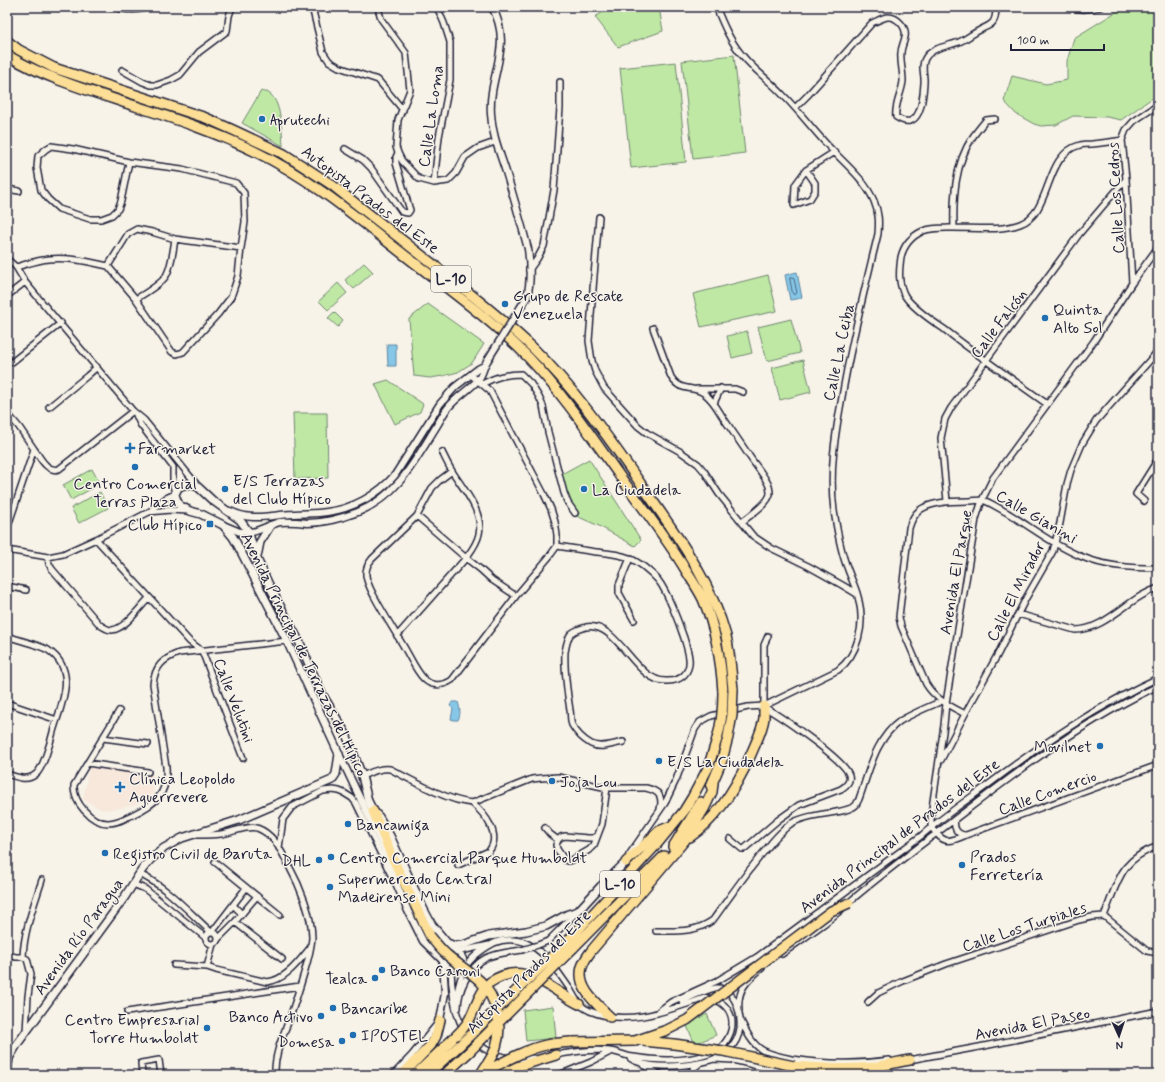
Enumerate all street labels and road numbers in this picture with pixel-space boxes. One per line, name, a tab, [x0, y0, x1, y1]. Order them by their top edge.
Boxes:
street label: Calle La Loma	[414, 64, 449, 169]
street label: Autopista Prados del Este	[297, 141, 444, 259]
street label: Calle Los Cedros	[1103, 142, 1130, 254]
road number: L-10	[431, 266, 471, 292]
street label: Calle Falcón	[966, 285, 1032, 363]
street label: Calle La Ceiba	[819, 302, 860, 403]
street label: Calle Gianini	[992, 486, 1081, 549]
street label: Avenida El Parque	[935, 508, 978, 636]
street label: Avenida Principal de Terrazas del Hípico	[235, 529, 372, 780]
street label: Calle El Mirador	[982, 538, 1051, 645]
street label: Calle Velutini	[208, 655, 259, 746]
street label: Avenida Principal de Prados del Este	[796, 754, 1004, 918]
street label: Calle Comercio	[996, 766, 1099, 821]
road number: L-10	[600, 871, 640, 897]
street label: Avenida Río Paragua	[30, 874, 130, 1000]
street label: Calle Los Turpiales	[960, 897, 1089, 957]
street label: Autopista Prados del Este	[462, 905, 596, 1039]
street label: Avenida El Paseo	[973, 1003, 1092, 1046]

